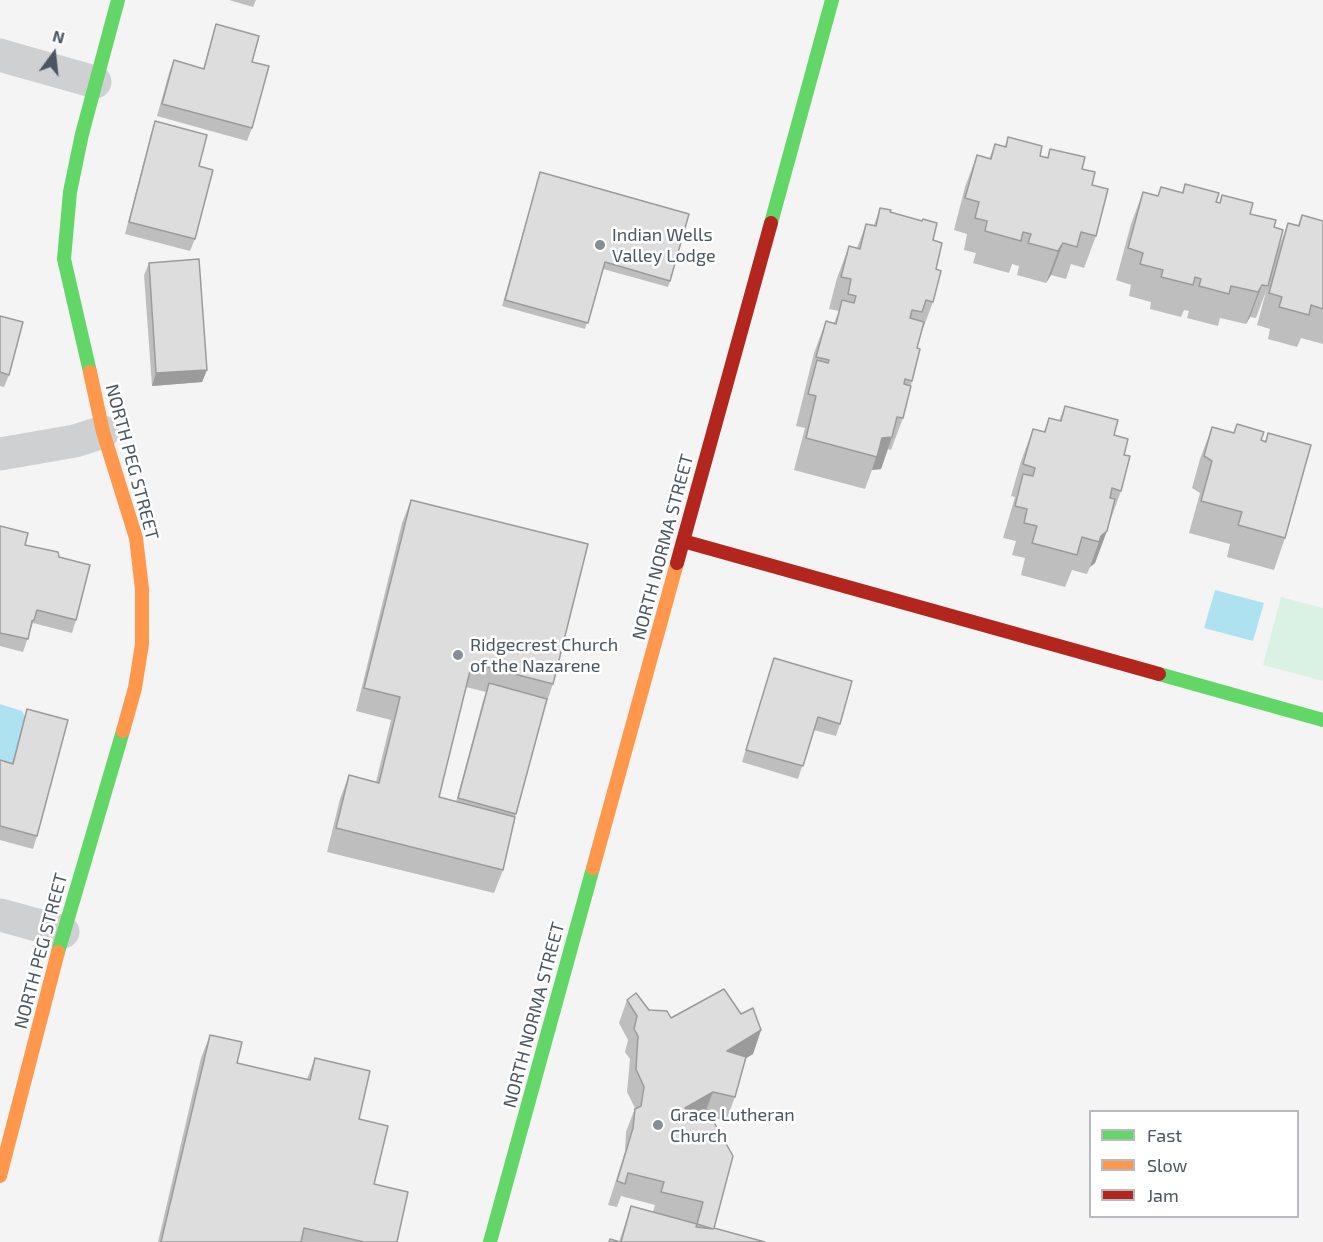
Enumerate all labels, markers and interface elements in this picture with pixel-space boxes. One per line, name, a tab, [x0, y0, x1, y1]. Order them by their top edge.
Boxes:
north arrow	[24, 24, 84, 84]
text: N	[51, 25, 67, 47]
place label: Indian Wells Valley Lodge	[612, 224, 716, 266]
marker: Indian Wells Valley Lodge	[593, 238, 607, 252]
street label: NORTH PEG STREET	[101, 382, 163, 542]
street label: NORTH NORMA STREET	[628, 452, 698, 642]
place label: Ridgecrest Church of the Nazarene	[470, 634, 618, 676]
marker: Ridgecrest Church of the Nazarene	[451, 648, 465, 662]
street label: NORTH PEG STREET	[10, 871, 72, 1031]
street label: NORTH NORMA STREET	[499, 920, 569, 1110]
place label: Grace Lutheran Church	[670, 1104, 795, 1146]
legend	[1089, 1110, 1299, 1218]
marker: Grace Lutheran Church	[651, 1118, 665, 1132]
text: Fast	[1147, 1124, 1182, 1146]
text: Slow	[1147, 1154, 1187, 1176]
text: Jam	[1147, 1184, 1179, 1206]

